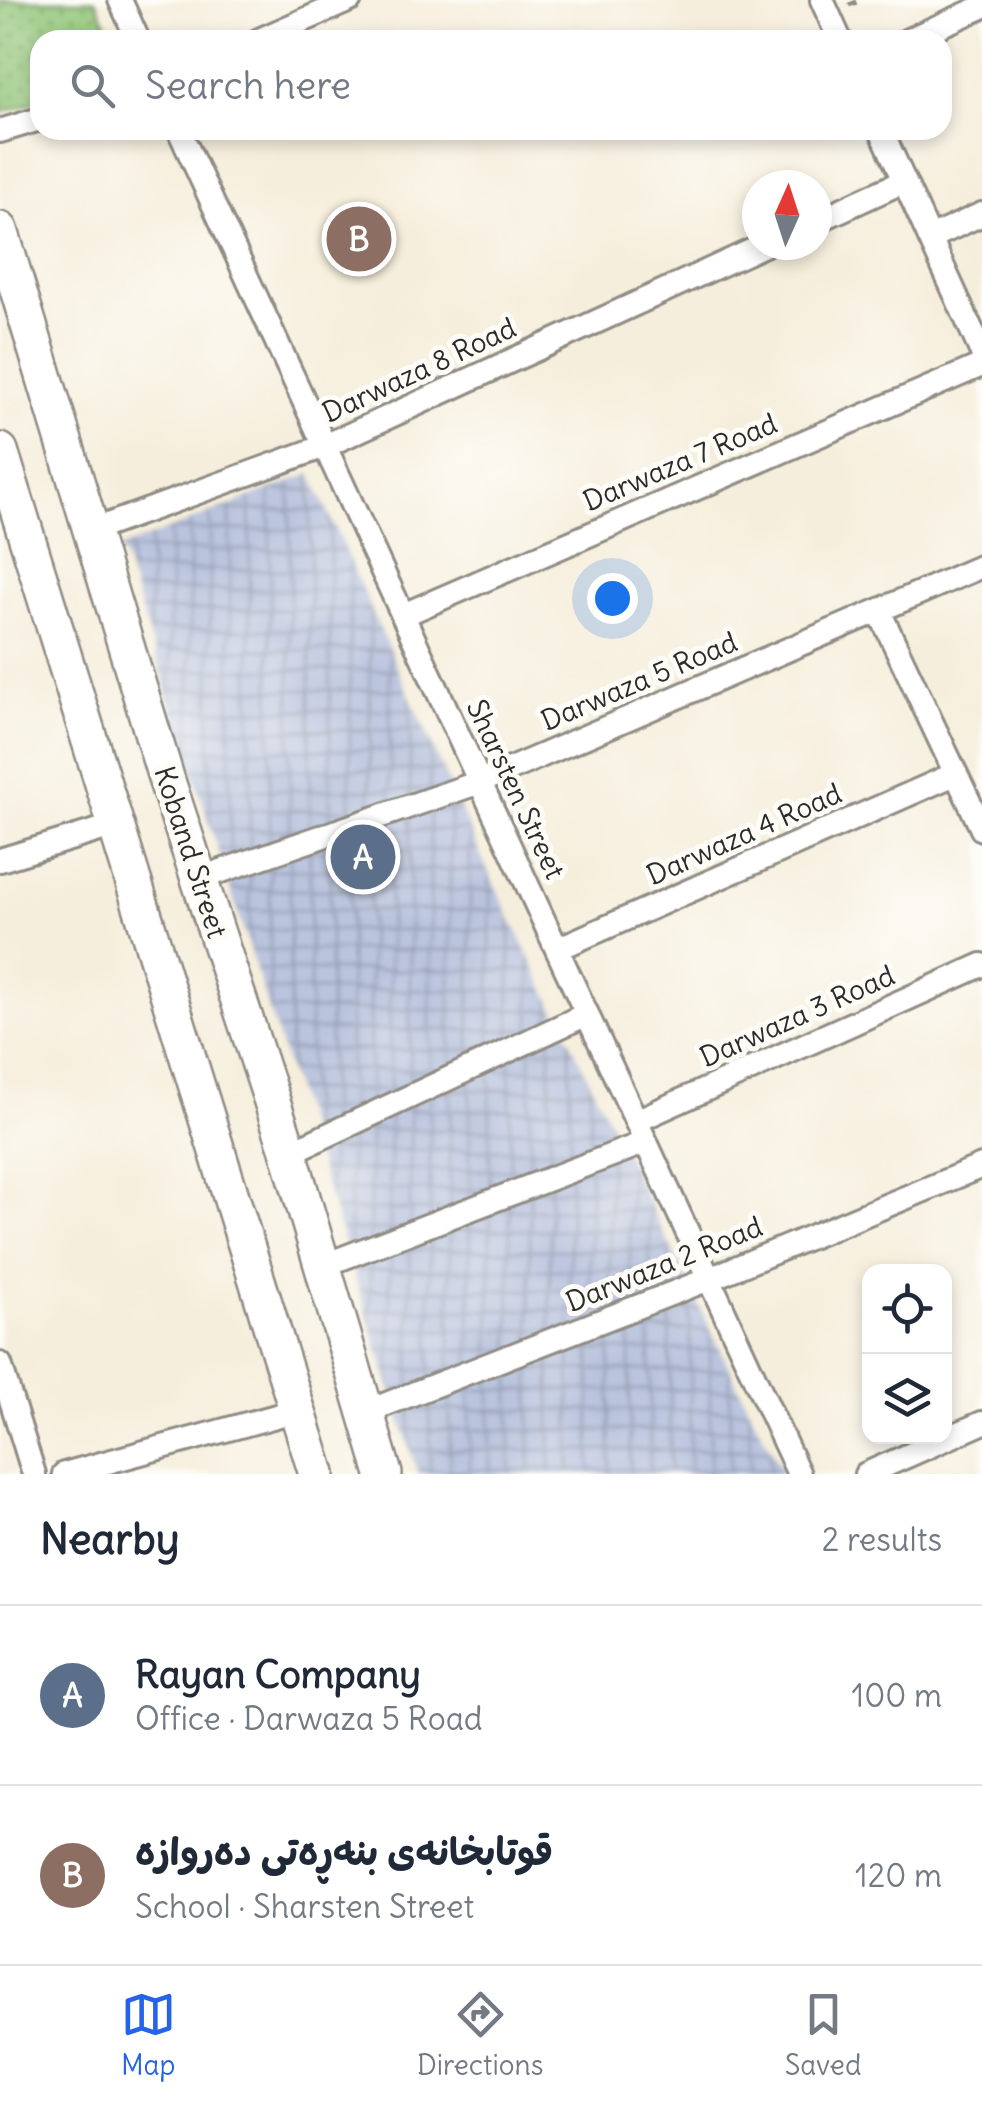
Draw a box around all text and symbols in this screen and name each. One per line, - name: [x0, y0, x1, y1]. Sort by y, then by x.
- search box: [30, 30, 952, 140]
- icon: search: [65, 58, 120, 113]
- text: Search here: [145, 62, 351, 109]
- north arrow: [742, 170, 832, 260]
- pin: B: [326, 202, 392, 276]
- street label: Darwaza 8 Road: [316, 309, 522, 431]
- street label: Darwaza 7 Road: [578, 405, 782, 519]
- your location: [587, 573, 638, 624]
- street label: Darwaza 5 Road: [536, 623, 742, 739]
- street label: Sharsten Street: [459, 694, 573, 884]
- street label: Koband Street: [146, 762, 236, 942]
- street label: Darwaza 4 Road: [641, 775, 847, 893]
- pin: A: [330, 820, 396, 894]
- street label: Darwaza 3 Road: [694, 957, 900, 1075]
- street label: Darwaza 2 Road: [560, 1208, 768, 1320]
- map controls: [862, 1264, 952, 1444]
- button: locate: [862, 1264, 952, 1354]
- button: layers: [862, 1354, 952, 1444]
- text: Nearby: [40, 1513, 179, 1565]
- text: 2 results: [822, 1519, 942, 1560]
- text: Rayan Company: [135, 1651, 421, 1698]
- text: A: [62, 1675, 83, 1716]
- text: 100 m: [852, 1675, 942, 1716]
- text: Office · Darwaza 5 Road: [135, 1698, 483, 1739]
- text: قوتابخانەی بنەڕەتی دەروازە: [135, 1828, 553, 1875]
- text: B: [62, 1855, 83, 1896]
- text: 120 m: [855, 1855, 942, 1896]
- text: School · Sharsten Street: [135, 1886, 474, 1927]
- tab: Map: [121, 1987, 176, 2083]
- tab: Directions: [417, 1987, 543, 2083]
- tab: Saved: [785, 1987, 861, 2083]

